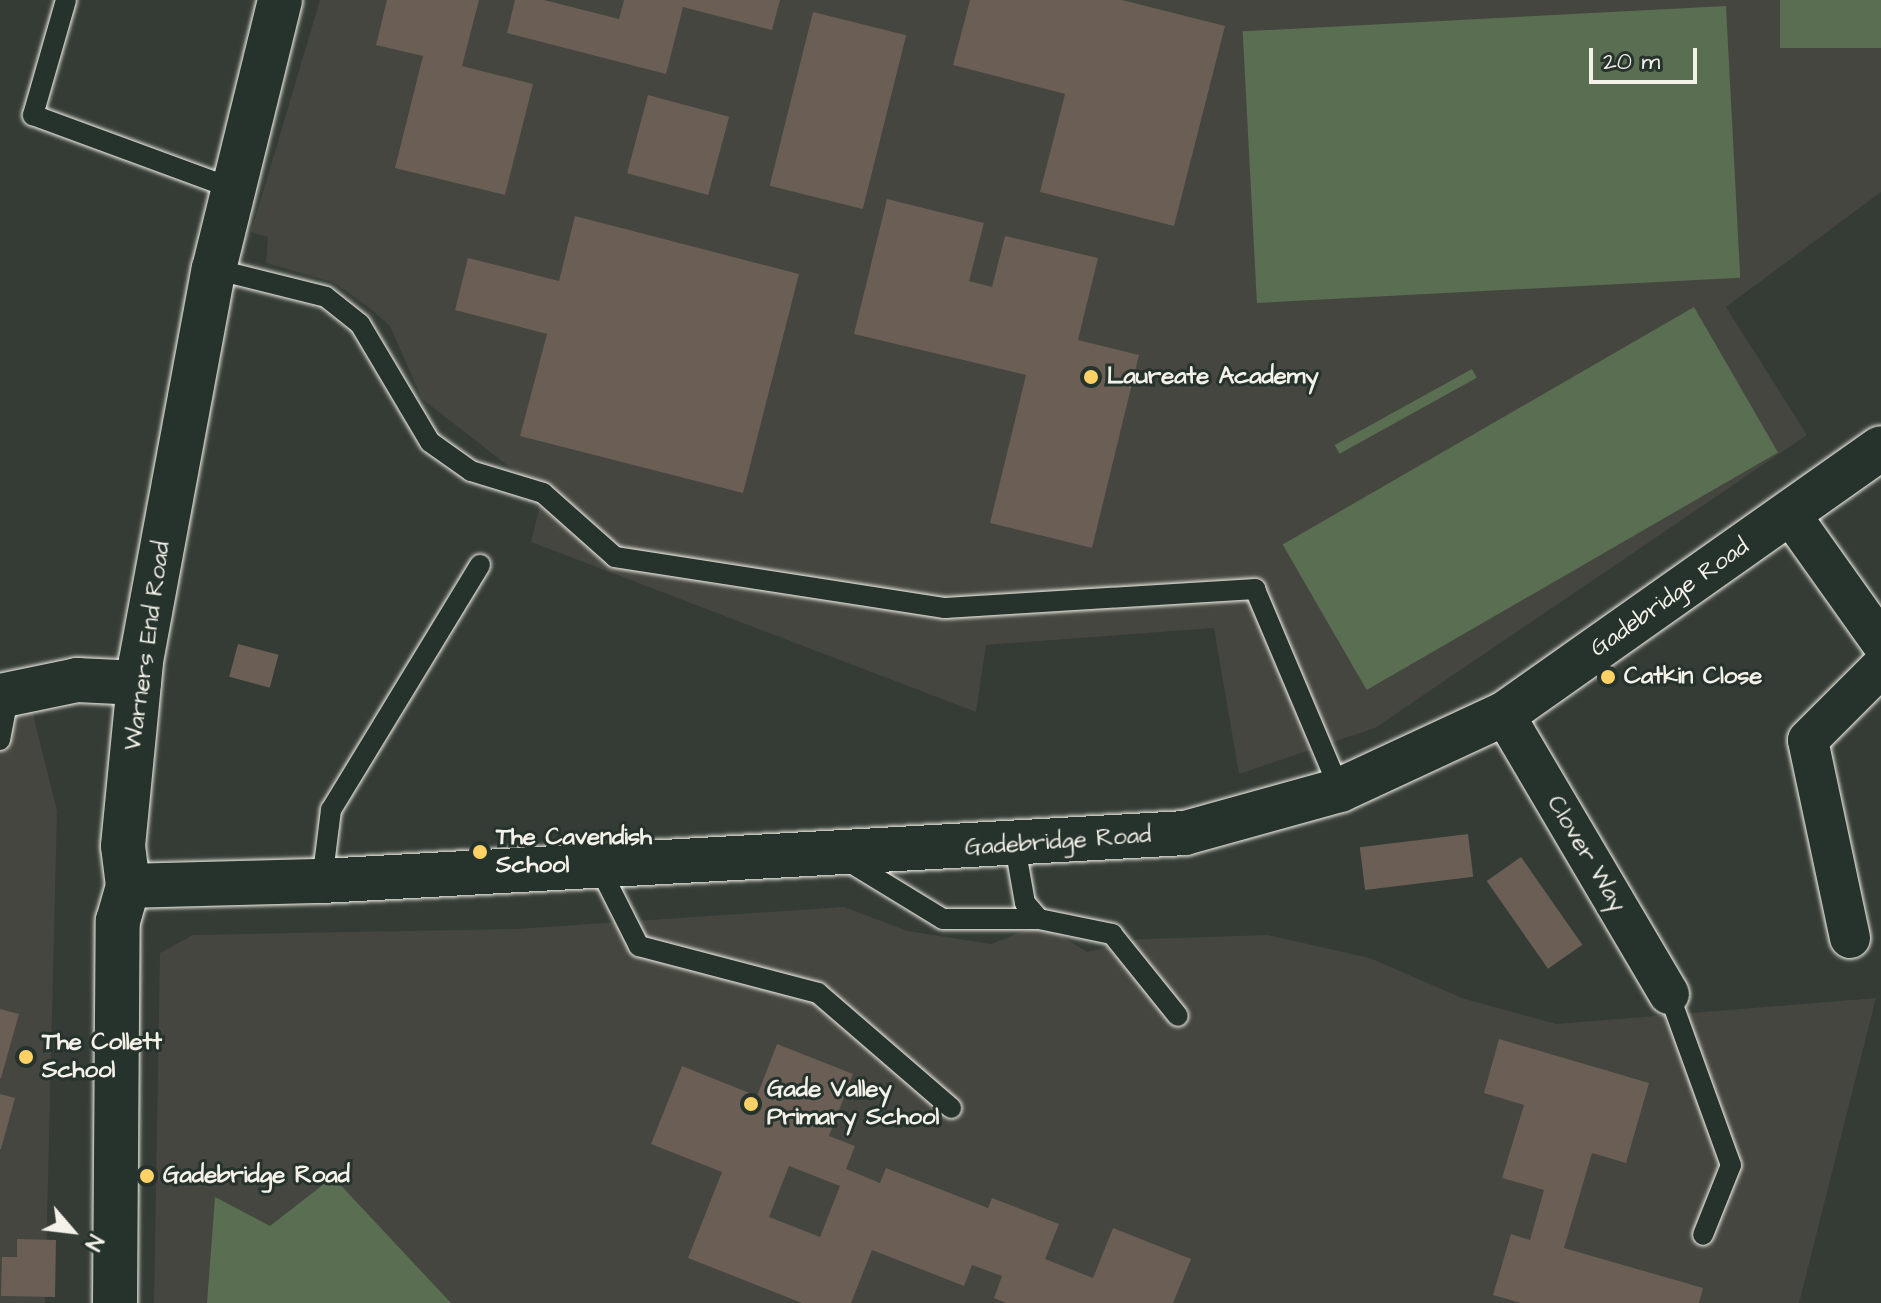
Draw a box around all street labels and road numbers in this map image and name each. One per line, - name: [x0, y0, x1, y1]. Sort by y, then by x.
- street label: Gadebridge Road: [1585, 533, 1755, 663]
- street label: Warners End Road: [119, 539, 177, 753]
- street label: Clover Way: [1540, 791, 1632, 917]
- street label: Gadebridge Road: [964, 821, 1152, 863]

